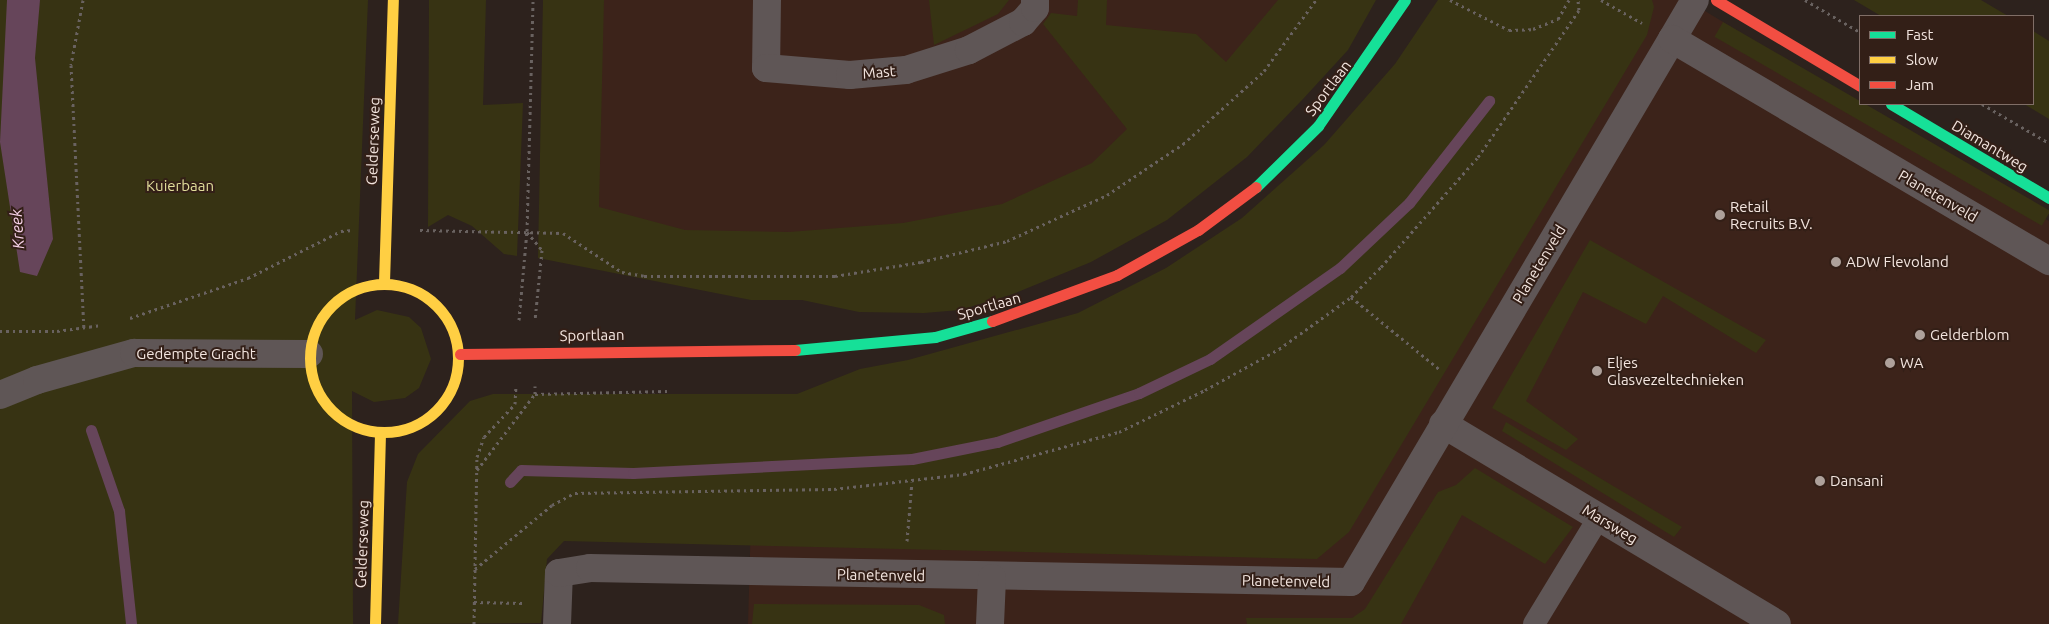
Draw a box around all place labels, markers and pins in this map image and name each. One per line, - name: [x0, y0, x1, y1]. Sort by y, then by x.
- place label: Retail Recruits B.V.: [1730, 197, 1813, 232]
- marker: Retail Recruits B.V.: [1714, 209, 1726, 221]
- place label: ADW Flevoland: [1846, 253, 1949, 271]
- marker: ADW Flevoland: [1830, 256, 1842, 268]
- place label: Gelderblom: [1930, 326, 2009, 344]
- marker: Gelderblom: [1914, 329, 1926, 341]
- place label: Eljes Glasvezeltechnieken: [1607, 353, 1744, 388]
- place label: WA: [1900, 354, 1923, 372]
- marker: WA: [1884, 357, 1896, 369]
- marker: Eljes Glasvezeltechnieken: [1591, 365, 1603, 377]
- place label: Dansani: [1830, 472, 1883, 490]
- marker: Dansani: [1814, 475, 1826, 487]

